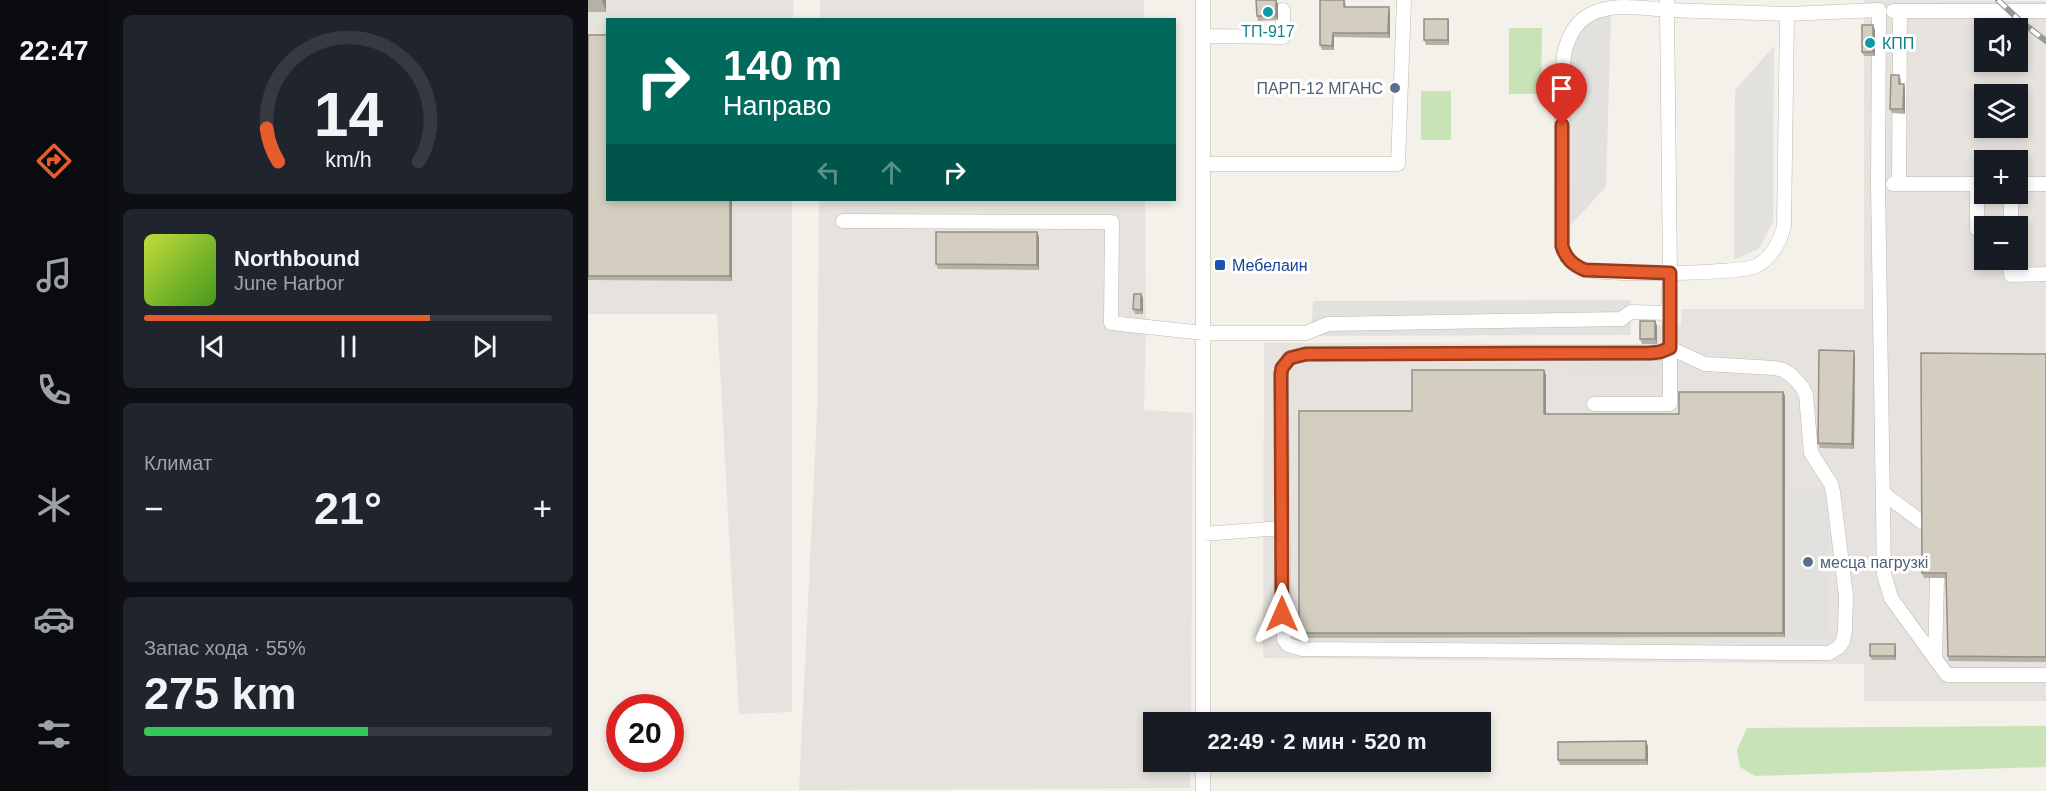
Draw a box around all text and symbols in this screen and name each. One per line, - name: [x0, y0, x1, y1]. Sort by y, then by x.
- marker: ТП-917: [1261, 5, 1275, 19]
- map controls: [1974, 18, 2028, 270]
- button: sound: [1974, 18, 2028, 72]
- place label: ТП-917: [1241, 23, 1295, 40]
- place label: КПП: [1882, 35, 1914, 52]
- text: 22:47: [19, 36, 89, 66]
- marker: КПП: [1863, 36, 1877, 50]
- icon: right: [624, 42, 702, 120]
- text: 140 m: [723, 42, 842, 89]
- pin: [1536, 63, 1587, 125]
- icon: arrive: [1545, 72, 1578, 105]
- text: 14: [313, 80, 383, 149]
- place label: ПАРП-12 МГАНС: [1256, 80, 1383, 97]
- marker: ПАРП-12 МГАНС: [1388, 81, 1402, 95]
- button: layers: [1974, 84, 2028, 138]
- text: Направо: [723, 91, 831, 121]
- icon: directions: [33, 140, 75, 182]
- text: km/h: [325, 148, 371, 172]
- button: +: [1974, 150, 2028, 204]
- icon: left: [812, 156, 845, 189]
- icon: ahead: [875, 156, 908, 189]
- icon: right: [938, 156, 971, 189]
- button: −: [1974, 216, 2028, 270]
- text: Northbound: [234, 246, 360, 271]
- icon: music: [33, 254, 75, 296]
- place label: Мебелаин: [1232, 257, 1308, 274]
- marker: Мебелаин: [1213, 258, 1227, 272]
- text: June Harbor: [234, 272, 344, 294]
- icon: previous: [196, 330, 229, 363]
- icon: pause: [332, 330, 365, 363]
- icon: next: [468, 330, 501, 363]
- icon: phone: [33, 369, 75, 411]
- text: Климат: [144, 452, 212, 474]
- text: 21°: [314, 483, 382, 534]
- icon: climate: [33, 484, 75, 526]
- text: −: [144, 490, 163, 527]
- text: +: [533, 490, 552, 527]
- place label: месца пагрузкі: [1820, 554, 1928, 571]
- marker: месца пагрузкі: [1801, 555, 1815, 569]
- position arrow: [1250, 582, 1314, 646]
- icon: car: [33, 598, 75, 640]
- text: Запас хода · 55%: [144, 637, 306, 659]
- text: 275 km: [144, 668, 297, 719]
- speed limit sign: 20: [606, 694, 684, 772]
- icon: filters: [33, 713, 75, 755]
- text: 22:49 · 2 мин · 520 m: [1207, 729, 1427, 754]

